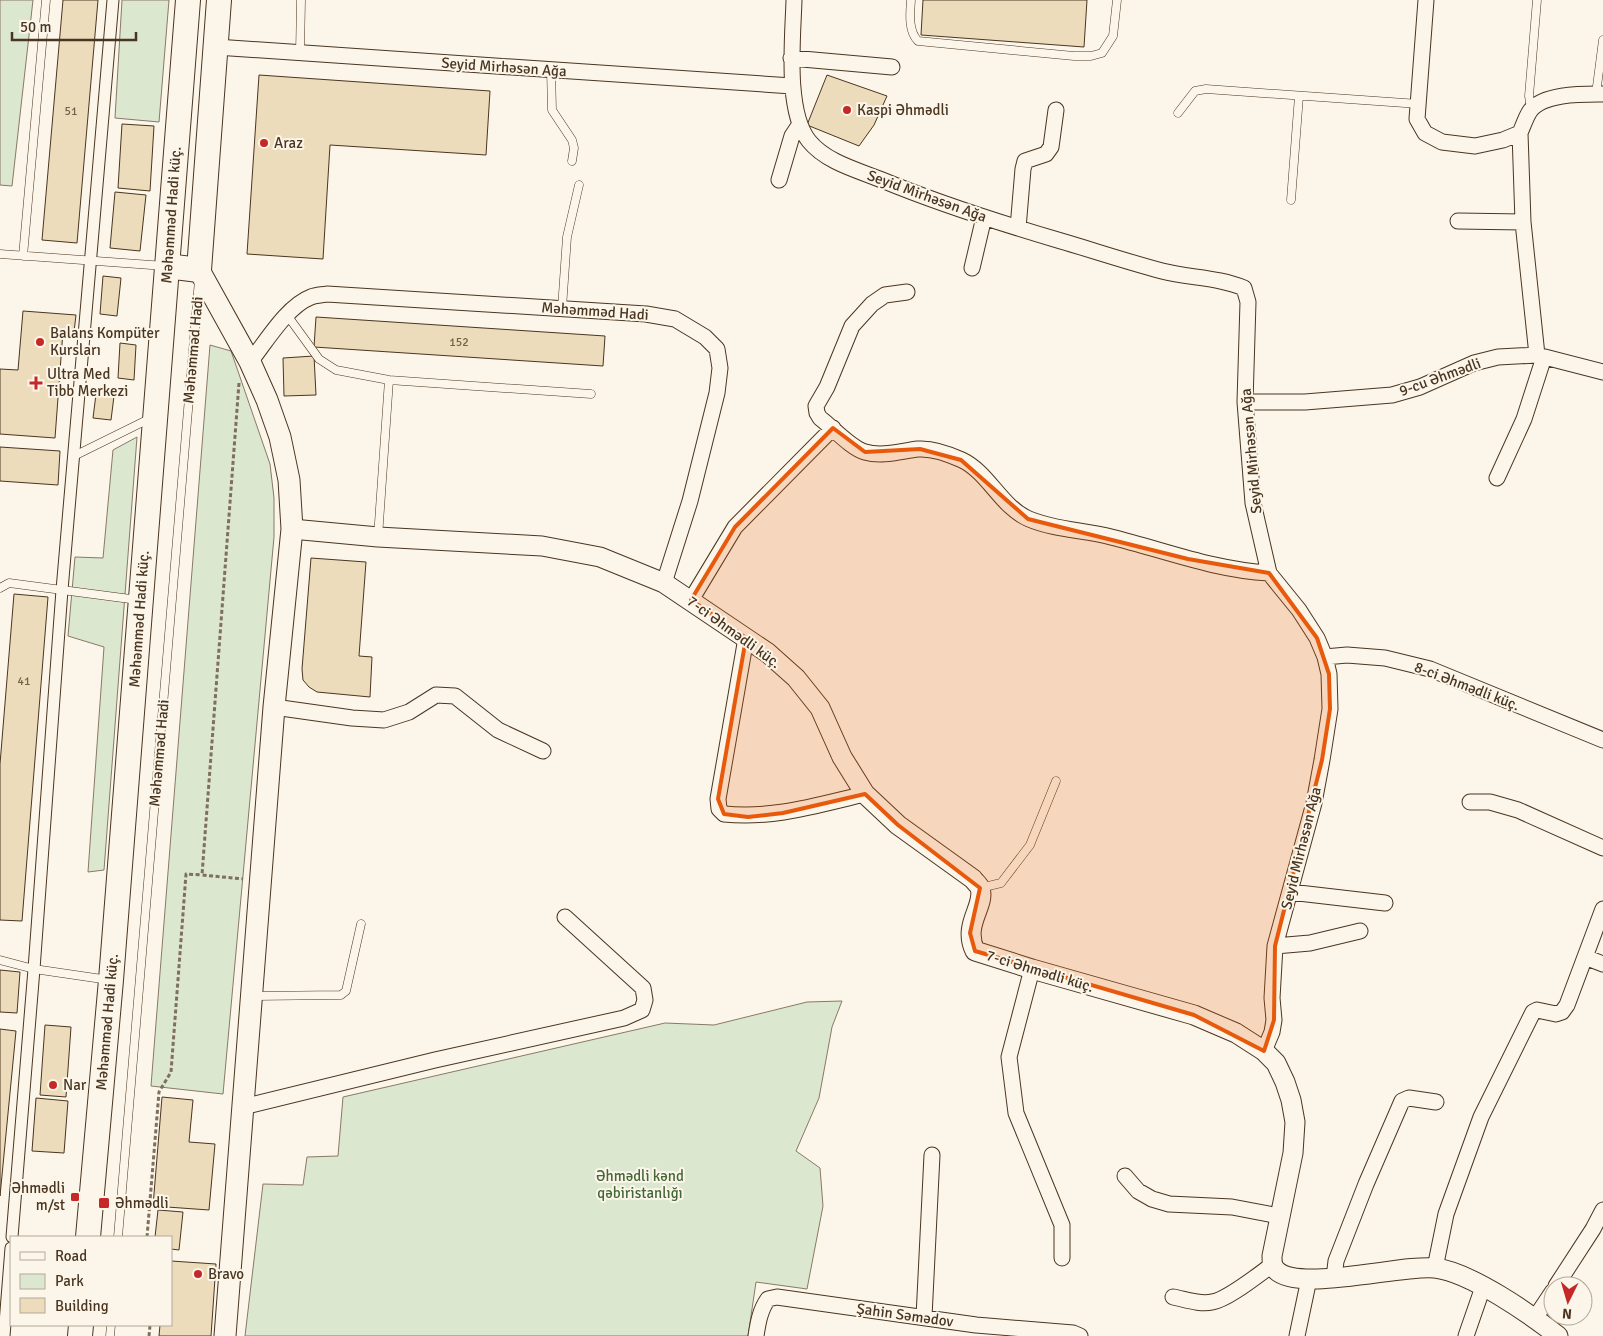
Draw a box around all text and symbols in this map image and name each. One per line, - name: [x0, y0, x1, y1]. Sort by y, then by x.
- scale bar: [12, 10, 136, 42]
- text: 50 m: [20, 18, 51, 36]
- street label: Seyid Mirhəsən Ağa: [441, 54, 567, 80]
- place label: Kaspi Əhmədli: [857, 101, 949, 119]
- house number: 51: [65, 104, 77, 119]
- marker: Kaspi Əhmədli: [841, 104, 853, 116]
- place label: Araz: [274, 134, 303, 152]
- marker: Araz: [258, 137, 270, 149]
- street label: Məhəmməd Hadi küç.: [157, 146, 185, 284]
- street label: Seyid Mirhəsən Ağa: [865, 166, 989, 226]
- street label: Məhəmməd Hadi: [179, 296, 207, 404]
- street label: Məhəmməd Hadi: [541, 298, 649, 324]
- place label: Balans Kompüter Kursları: [50, 324, 160, 359]
- house number: 152: [449, 335, 469, 350]
- marker: Balans Kompüter Kursları: [34, 336, 46, 348]
- street label: 9-cu Əhmədli: [1397, 354, 1483, 400]
- place label: Ultra Med Tibb Merkezi: [47, 365, 128, 400]
- marker: Ultra Med Tibb Merkezi: [29, 376, 43, 390]
- street label: Seyid Mirhəsən Ağa: [1237, 388, 1265, 514]
- street label: Məhəmməd Hadi küç.: [125, 550, 153, 688]
- street label: 7-ci Əhmədli küç.: [684, 592, 784, 672]
- street label: 8-ci Əhmədli küç.: [1412, 658, 1522, 714]
- house number: 41: [18, 674, 30, 689]
- street label: Məhəmməd Hadi: [145, 699, 173, 807]
- street label: Seyid Mirhəsən Ağa: [1277, 785, 1325, 911]
- street label: 7-ci Əhmədli küç.: [984, 946, 1096, 996]
- street label: Məhəmməd Hadi küç.: [92, 953, 122, 1091]
- place label: Nar: [63, 1076, 87, 1094]
- marker: Nar: [47, 1079, 59, 1091]
- park label: Əhmədli kənd qəbiristanlığı: [596, 1167, 684, 1202]
- place label: Əhmədli m/st: [11, 1179, 65, 1214]
- marker: Əhmədli m/st: [69, 1191, 81, 1203]
- place label: Əhmədli: [115, 1194, 169, 1212]
- marker: Əhmədli: [97, 1196, 111, 1210]
- legend: [10, 1236, 172, 1326]
- text: Road: [55, 1247, 87, 1265]
- place label: Bravo: [208, 1265, 244, 1283]
- marker: Bravo: [192, 1268, 204, 1280]
- text: Park: [55, 1272, 84, 1290]
- north arrow: [1543, 1276, 1593, 1326]
- text: Building: [55, 1297, 109, 1315]
- street label: Şahin Səmədov: [856, 1299, 955, 1331]
- text: N: [1561, 1305, 1573, 1322]

